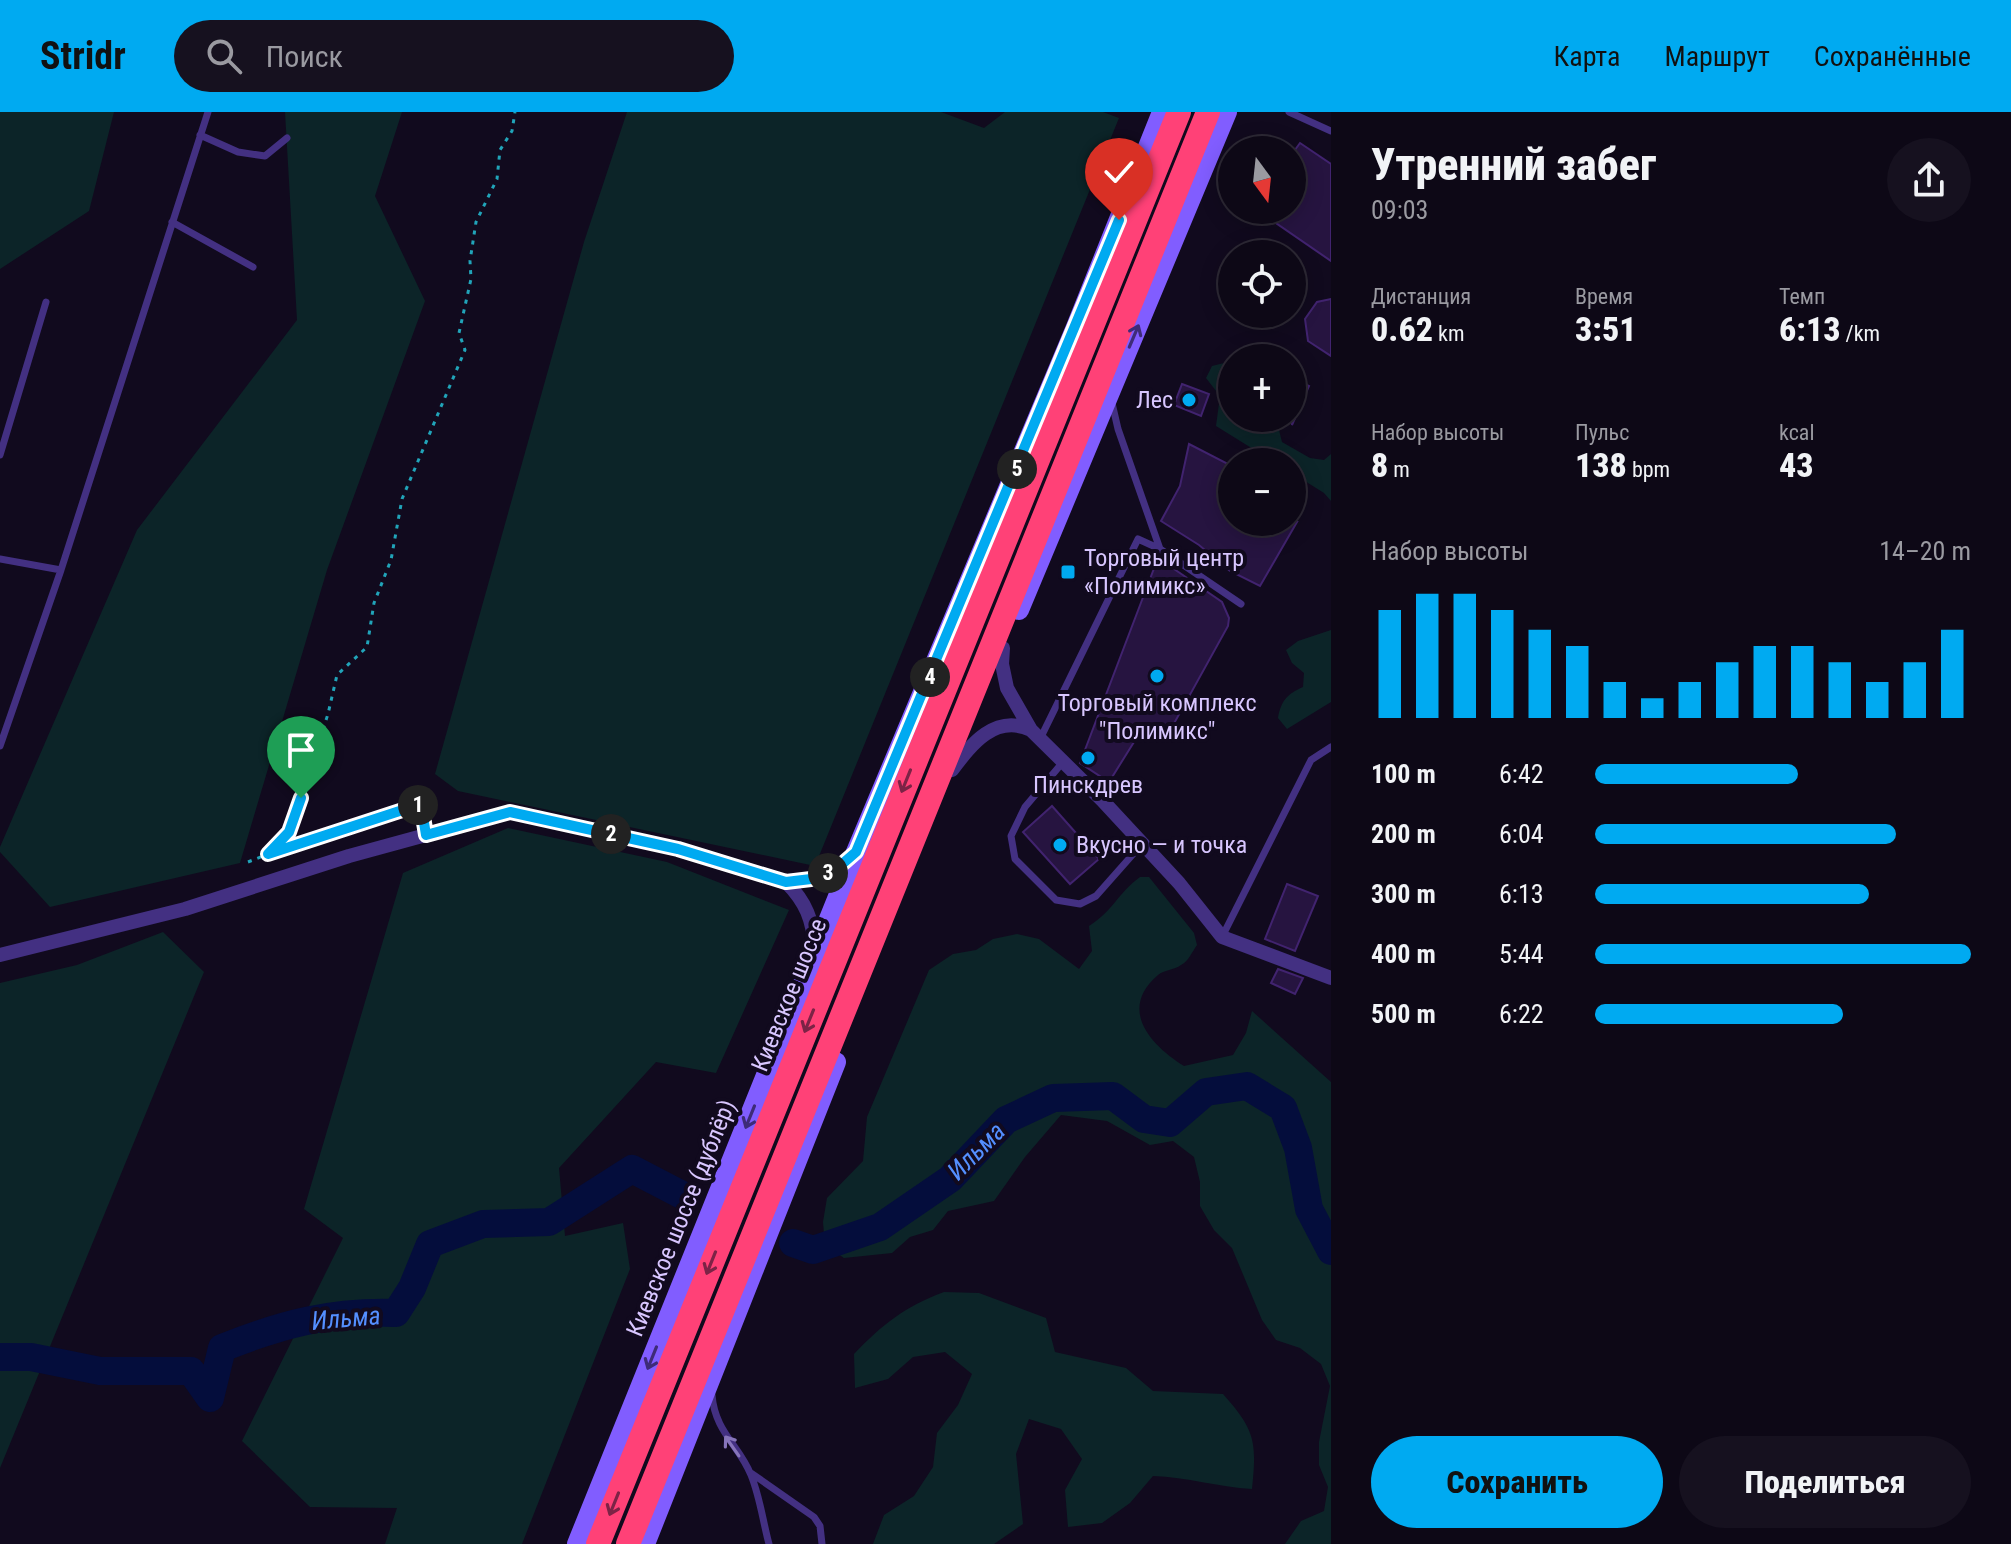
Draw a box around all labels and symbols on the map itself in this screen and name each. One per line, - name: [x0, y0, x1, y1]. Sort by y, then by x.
- north arrow: [1218, 136, 1306, 224]
- pin: [1085, 138, 1153, 220]
- one-way arrow: [1127, 324, 1142, 349]
- place label: Лес: [1136, 386, 1173, 414]
- marker: Лес: [1180, 391, 1198, 409]
- pin: 5: [997, 449, 1037, 489]
- place label: Торговый центр «Полимикс»: [1084, 544, 1244, 600]
- marker: Торговый центр «Полимикс»: [1059, 563, 1077, 581]
- pin: 4: [910, 657, 950, 697]
- marker: Торговый комплекс "Полимикс": [1148, 667, 1166, 685]
- place label: Торговый комплекс "Полимикс": [1057, 689, 1257, 745]
- pin: [267, 716, 335, 798]
- marker: Пинскдрев: [1079, 749, 1097, 767]
- one-way arrow: [898, 768, 913, 792]
- place label: Пинскдрев: [1033, 771, 1143, 799]
- pin: 1: [398, 785, 438, 825]
- pin: 2: [591, 814, 631, 854]
- place label: Вкусно — и точка: [1076, 831, 1247, 859]
- marker: Вкусно — и точка: [1051, 836, 1069, 854]
- pin: 3: [808, 853, 848, 893]
- street label: Киевское шоссе: [746, 915, 832, 1075]
- one-way arrow: [800, 1008, 815, 1033]
- street label: Киевское шоссе (дублёр): [621, 1096, 741, 1340]
- one-way arrow: [741, 1104, 756, 1129]
- water label: Ильма: [941, 1116, 1011, 1186]
- one-way arrow: [703, 1250, 718, 1275]
- water label: Ильма: [310, 1300, 382, 1336]
- one-way arrow: [644, 1345, 659, 1370]
- one-way arrow: [724, 1436, 740, 1458]
- one-way arrow: [606, 1491, 620, 1516]

